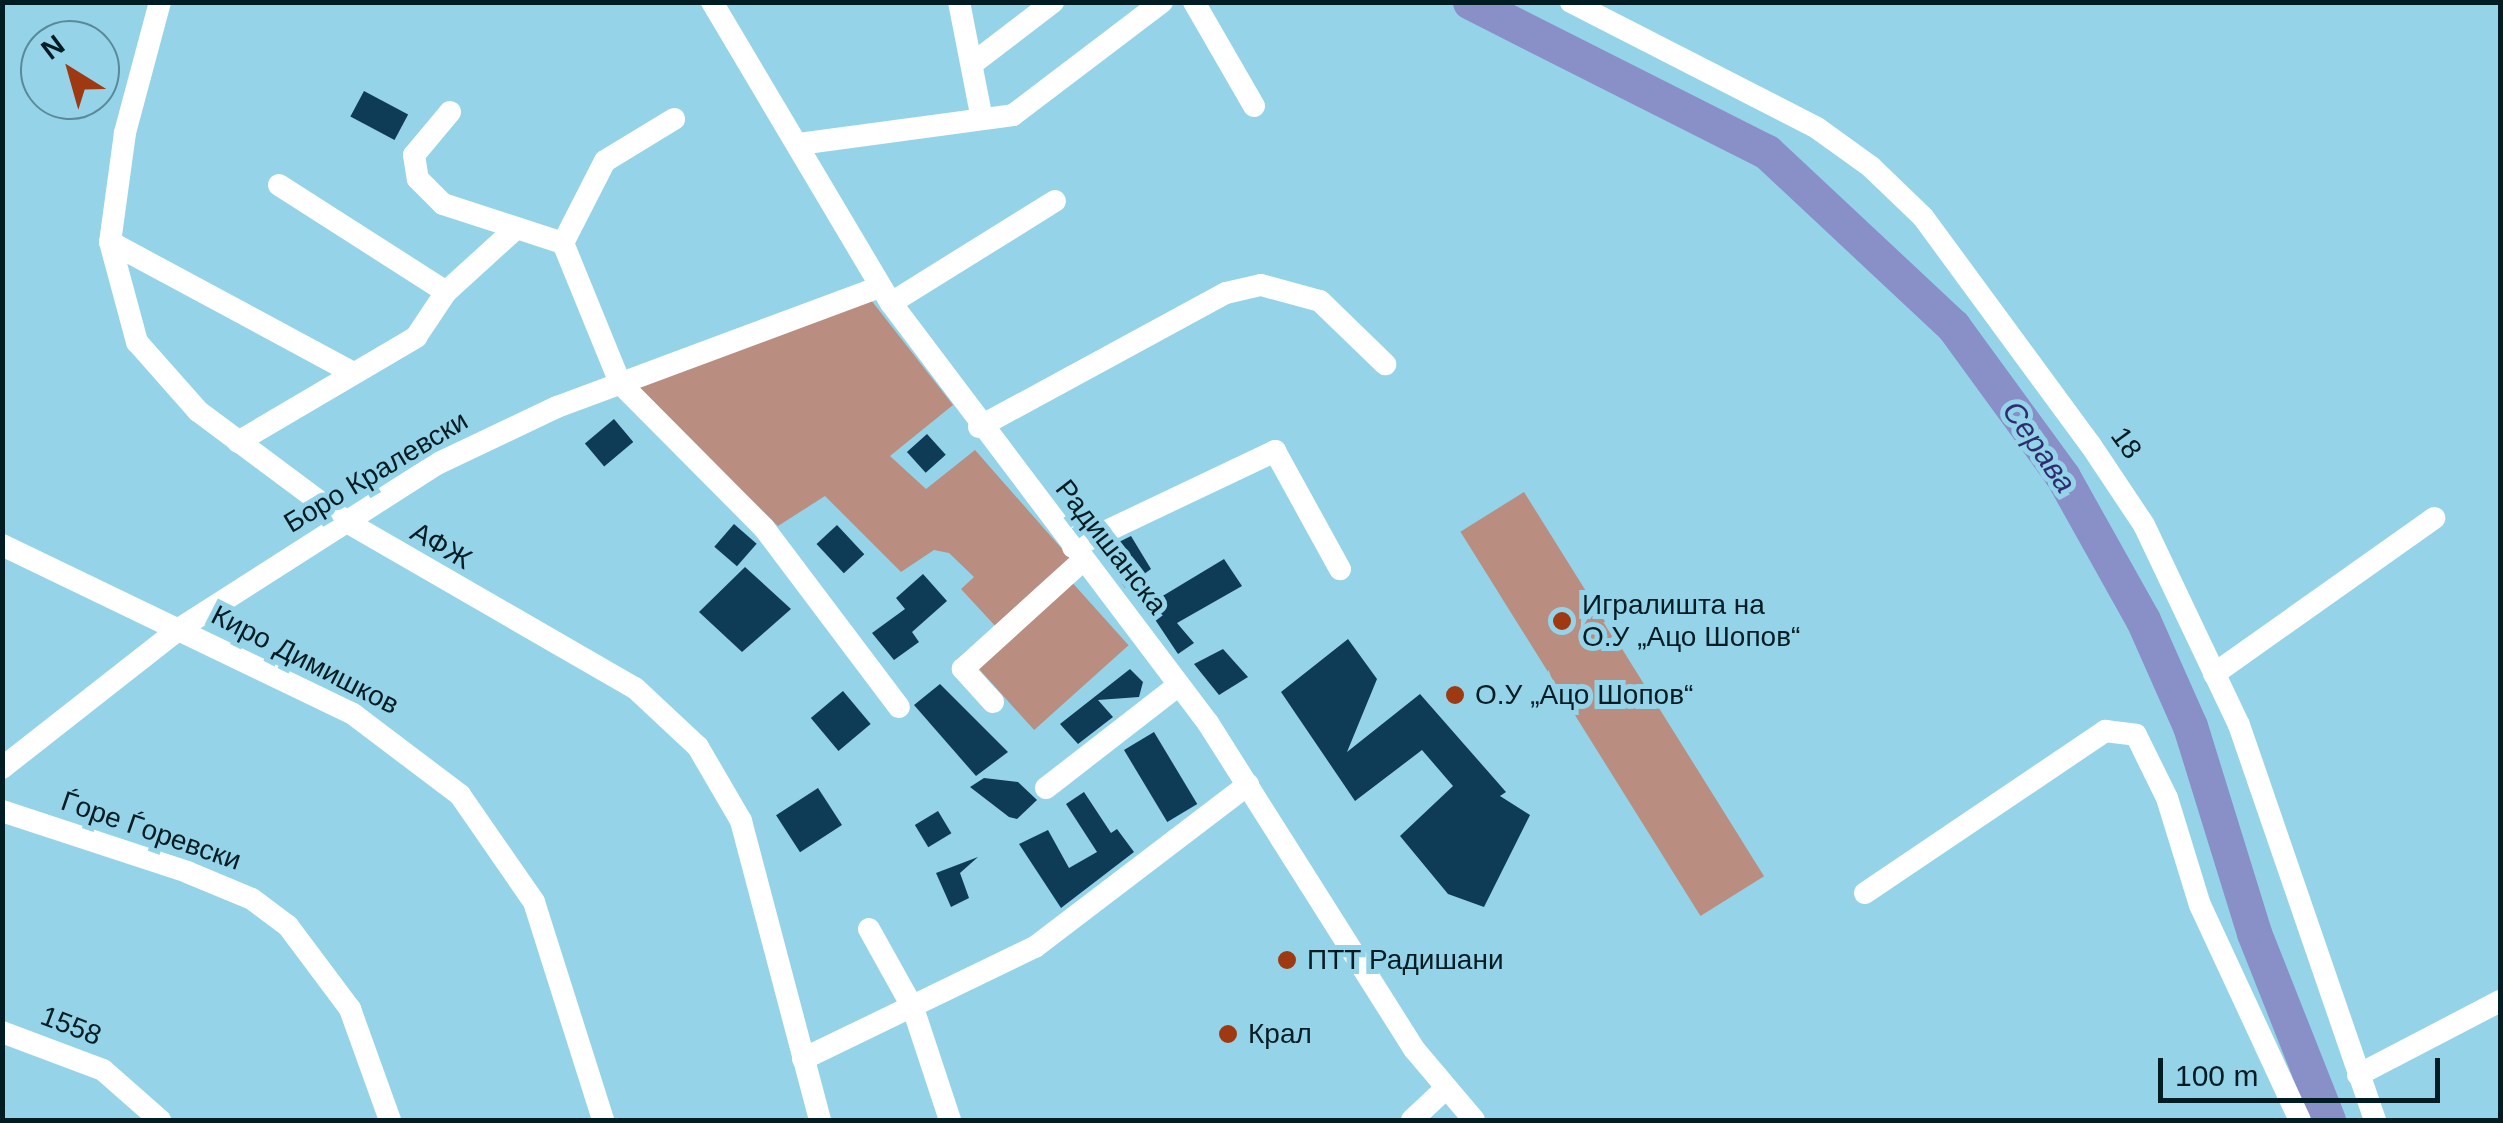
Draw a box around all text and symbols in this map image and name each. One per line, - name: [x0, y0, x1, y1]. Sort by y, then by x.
- north arrow: [20, 20, 120, 120]
- text: N: [35, 29, 70, 66]
- water label: Серава: [1995, 394, 2083, 500]
- street label: Боро Кралевски: [278, 404, 474, 540]
- street label: 18: [2103, 421, 2149, 465]
- street label: Радишанска: [1048, 473, 1174, 621]
- street label: АФЖ: [405, 515, 477, 577]
- place label: Игралишта на О.У „Ацо Шопов“: [1582, 588, 1800, 654]
- street label: Киро Димишков: [206, 598, 404, 722]
- marker: Игралишта на О.У „Ацо Шопов“: [1551, 610, 1573, 632]
- place label: О.У „Ацо Шопов“: [1475, 678, 1693, 712]
- marker: О.У „Ацо Шопов“: [1444, 684, 1466, 706]
- street label: Ѓоре Ѓоревски: [57, 785, 245, 877]
- place label: ПТТ Радишани: [1307, 943, 1504, 977]
- marker: ПТТ Радишани: [1276, 949, 1298, 971]
- street label: 1558: [36, 999, 106, 1053]
- place label: Крал: [1248, 1017, 1312, 1051]
- marker: Крал: [1217, 1023, 1239, 1045]
- scale bar: [2163, 1038, 2446, 1100]
- text: 100 m: [2175, 1059, 2258, 1092]

